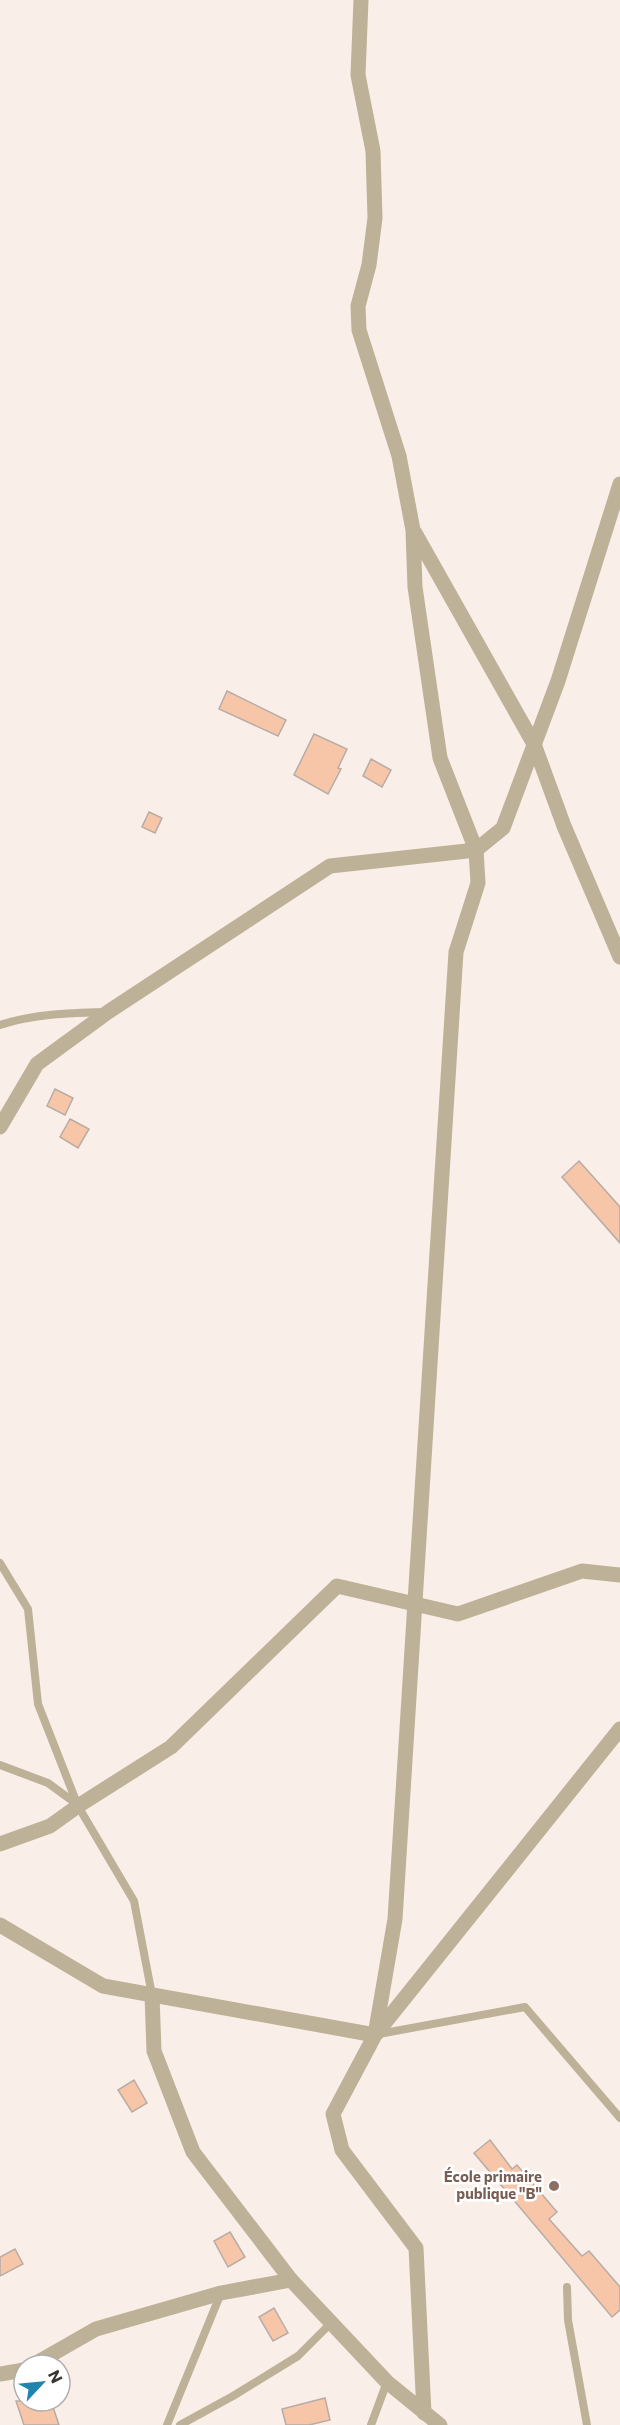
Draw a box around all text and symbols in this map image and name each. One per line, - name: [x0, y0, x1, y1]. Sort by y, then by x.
- place label: École primaire publique "B": [444, 2167, 542, 2202]
- marker: École primaire publique "B": [547, 2179, 561, 2193]
- north arrow: [12, 2353, 72, 2413]
- text: N: [45, 2367, 67, 2386]

